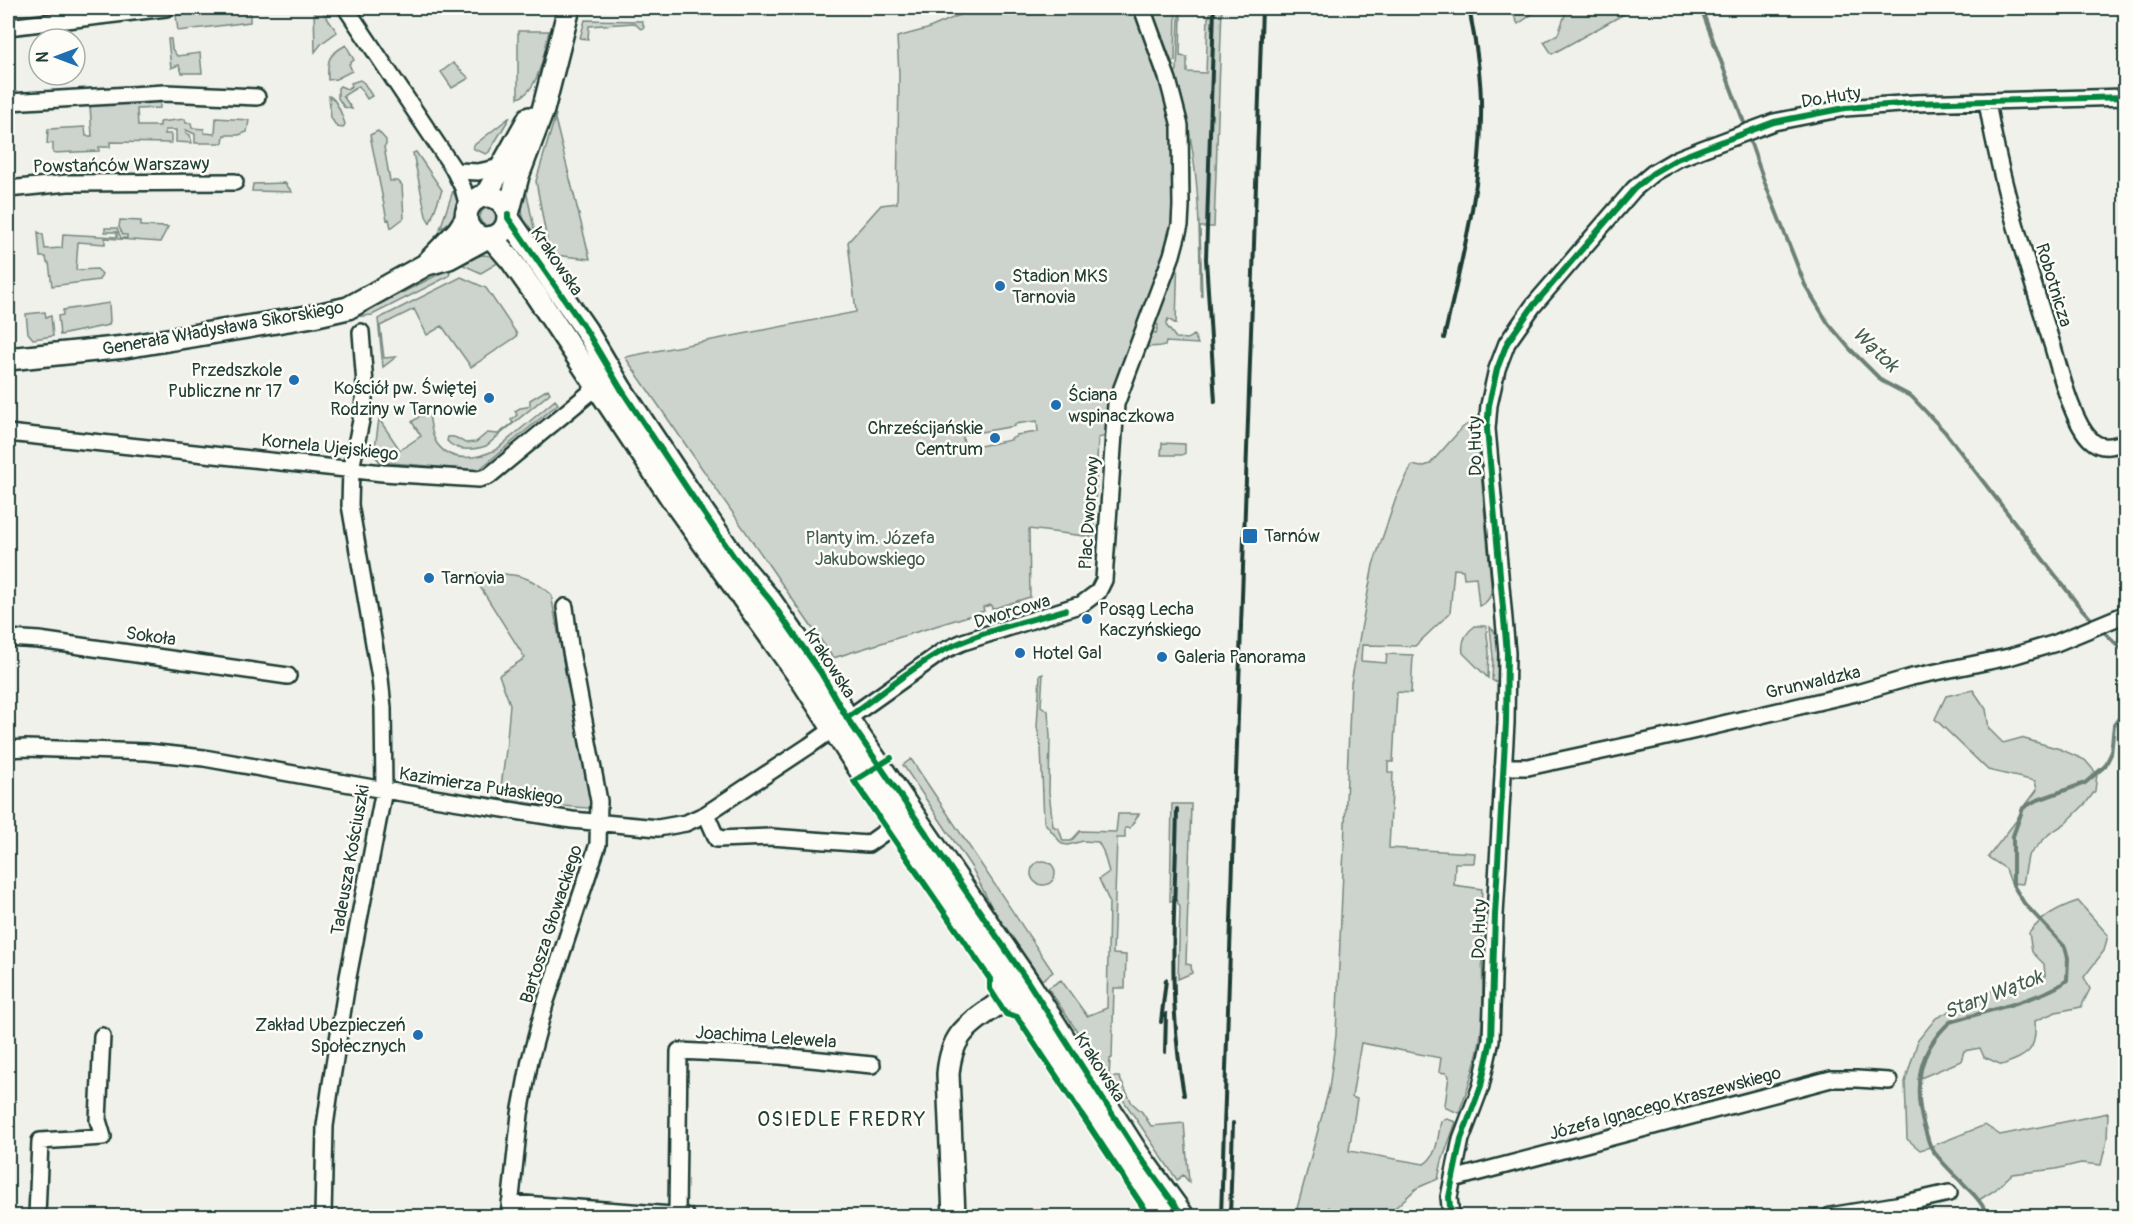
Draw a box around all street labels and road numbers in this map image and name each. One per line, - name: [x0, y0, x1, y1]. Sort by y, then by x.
- street label: Do Huty: [1800, 81, 1863, 114]
- street label: Powstańców Warszawy: [33, 152, 210, 179]
- street label: Krakowska: [525, 222, 588, 300]
- street label: Robotnicza: [2030, 241, 2077, 330]
- street label: Generała Władysława Sikorskiego: [101, 296, 346, 361]
- street label: Do Huty: [1463, 415, 1488, 476]
- street label: Kornela Ujejskiego: [260, 429, 400, 466]
- street label: Plac Dworcowy: [1074, 455, 1105, 571]
- street label: Dworcowa: [971, 589, 1053, 634]
- street label: Sokoła: [124, 622, 177, 651]
- street label: Krakowska: [798, 624, 861, 703]
- street label: Grunwaldzka: [1764, 660, 1863, 705]
- street label: Kazimierza Pułaskiego: [397, 762, 565, 811]
- street label: Tadeusza Kościuszki: [326, 783, 375, 937]
- street label: Bartosza Głowackiego: [515, 842, 588, 1006]
- street label: Do Huty: [1467, 898, 1492, 960]
- street label: Joachima Lelewela: [695, 1021, 837, 1054]
- street label: Krakowska: [1068, 1028, 1131, 1107]
- street label: Józefa Ignacego Kraszewskiego: [1547, 1061, 1784, 1146]

